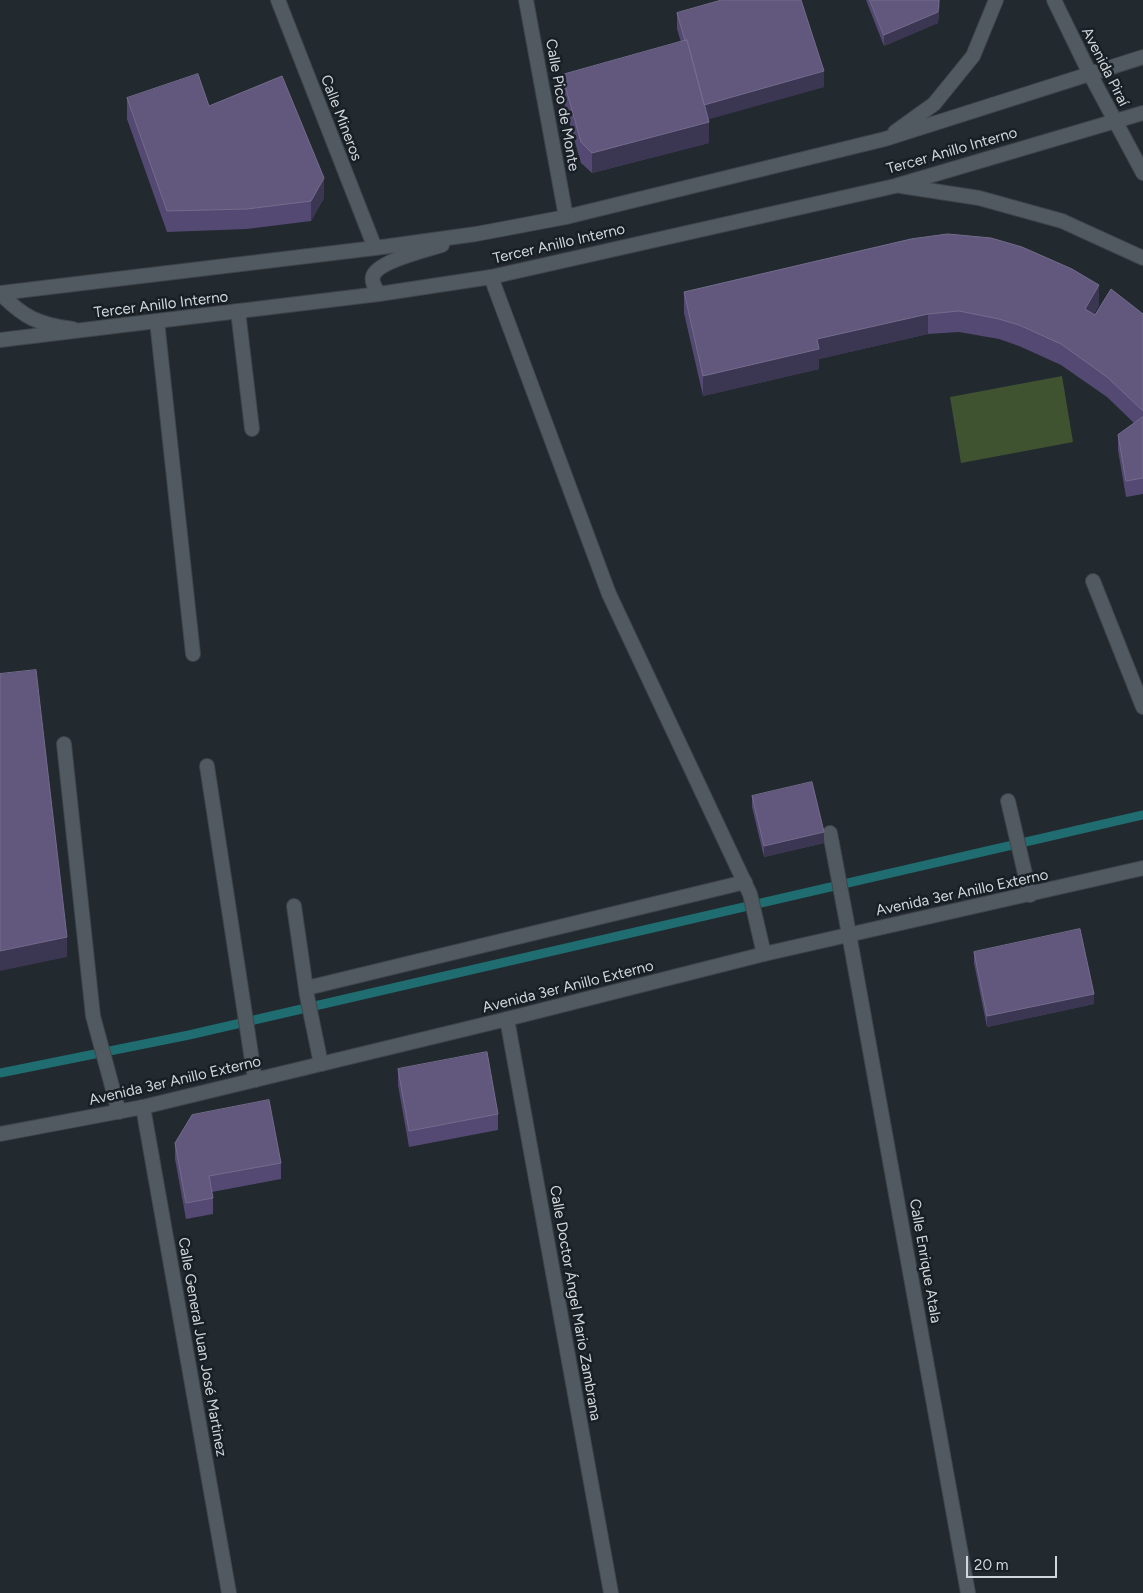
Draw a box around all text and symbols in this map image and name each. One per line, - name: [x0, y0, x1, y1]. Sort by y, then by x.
- street label: Avenida Piraí: [1077, 25, 1133, 109]
- street label: Calle Pico de Monte: [542, 37, 582, 173]
- street label: Calle Mineros: [316, 73, 366, 163]
- street label: Tercer Anillo Interno: [885, 124, 1019, 178]
- street label: Tercer Anillo Interno: [491, 220, 627, 268]
- street label: Tercer Anillo Interno: [93, 288, 229, 322]
- street label: Avenida 3er Anillo Externo: [874, 866, 1050, 920]
- street label: Avenida 3er Anillo Externo: [480, 957, 656, 1017]
- street label: Avenida 3er Anillo Externo: [87, 1052, 263, 1110]
- street label: Calle Doctor Ángel Mario Zambrana: [545, 1184, 605, 1422]
- street label: Calle Enrique Atala: [905, 1197, 945, 1325]
- street label: Calle General Juan José Martinez: [174, 1236, 230, 1458]
- scale bar: [968, 1546, 1059, 1578]
- text: 20 m: [974, 1556, 1008, 1574]

